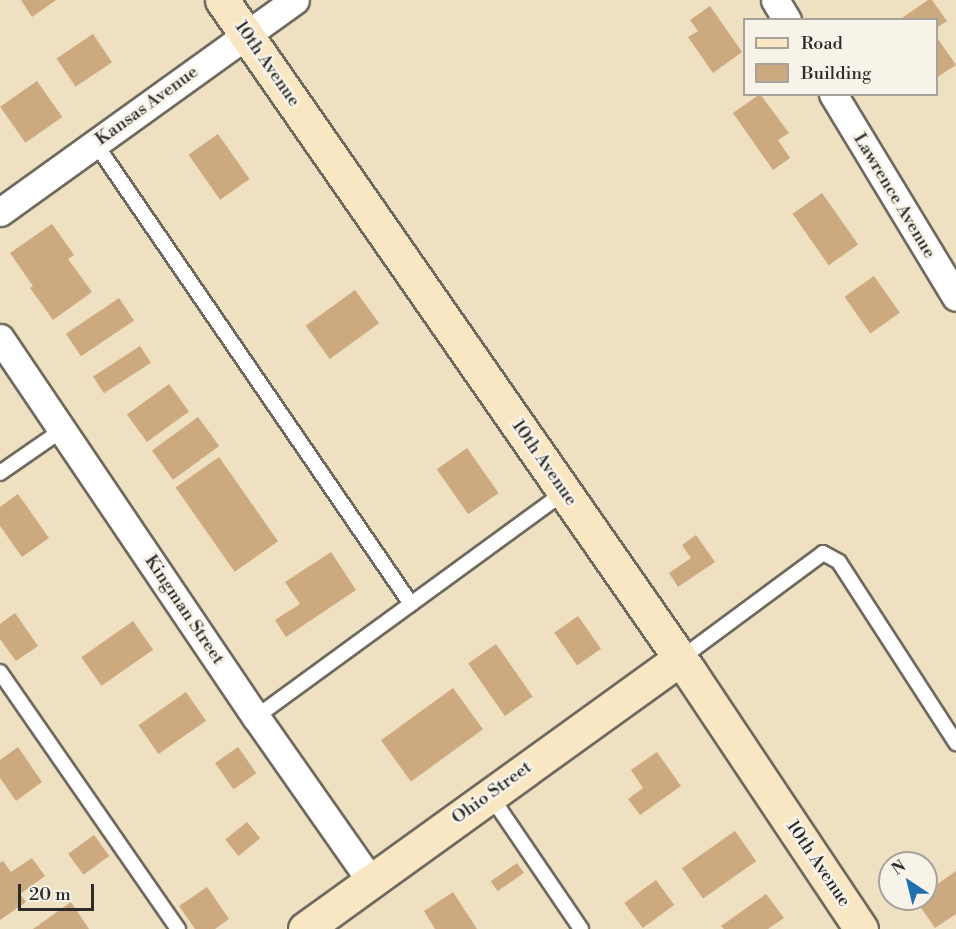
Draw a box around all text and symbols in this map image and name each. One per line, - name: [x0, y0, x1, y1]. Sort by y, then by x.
- street label: 10th Avenue: [230, 17, 304, 111]
- legend: [743, 18, 938, 96]
- text: Road: [801, 32, 843, 55]
- street label: Kansas Avenue: [91, 62, 203, 150]
- text: Building: [801, 62, 871, 85]
- street label: Lawrence Avenue: [848, 130, 940, 262]
- street label: 10th Avenue: [507, 416, 581, 510]
- street label: Kingman Street: [139, 551, 229, 669]
- street label: Ohio Street: [448, 757, 536, 829]
- street label: 10th Avenue: [781, 817, 855, 911]
- north arrow: [878, 851, 938, 911]
- text: N: [888, 856, 910, 880]
- scale bar: [21, 872, 98, 910]
- text: 20 m: [29, 883, 71, 906]

